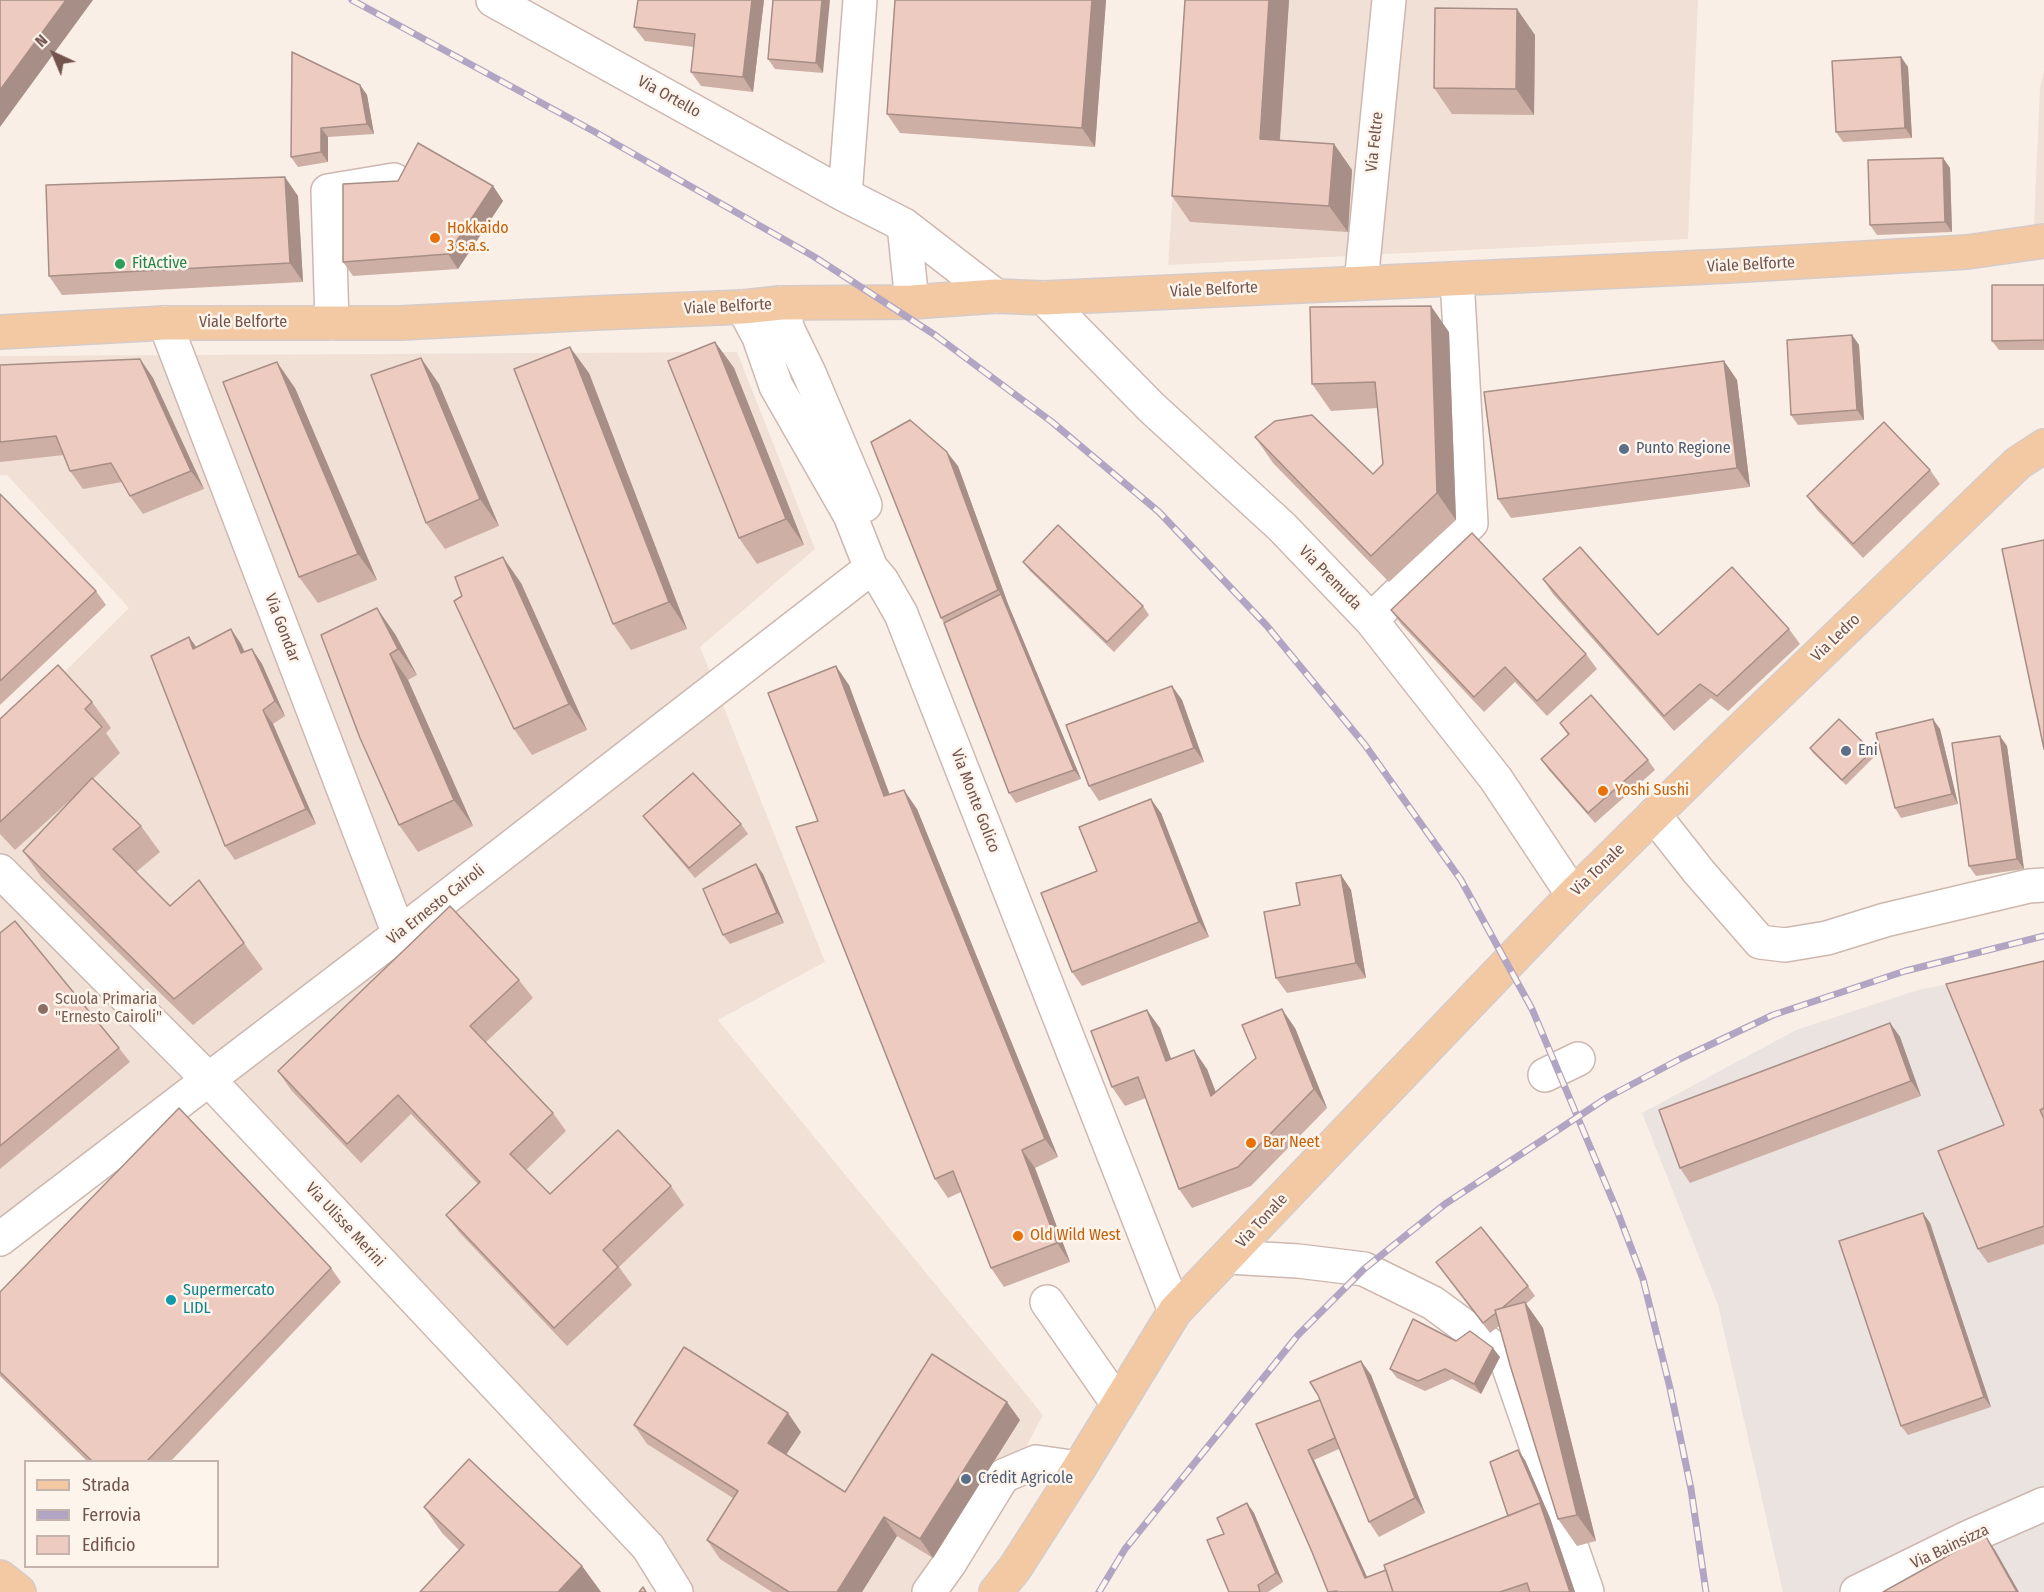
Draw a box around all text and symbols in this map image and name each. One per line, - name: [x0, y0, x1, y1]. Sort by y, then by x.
- north arrow: [24, 24, 84, 84]
- text: N: [31, 31, 51, 51]
- street label: Via Ortello: [634, 72, 704, 122]
- street label: Via Feltre: [1362, 111, 1388, 173]
- place label: Hokkaido 3 s.a.s.: [447, 219, 509, 257]
- marker: Hokkaido 3 s.a.s.: [428, 231, 442, 245]
- street label: Viale Belforte: [1706, 253, 1796, 277]
- place label: FitActive: [132, 254, 187, 274]
- marker: FitActive: [113, 257, 127, 271]
- street label: Viale Belforte: [1169, 278, 1259, 302]
- street label: Viale Belforte: [683, 295, 773, 319]
- street label: Viale Belforte: [199, 313, 287, 333]
- place label: Punto Regione: [1636, 439, 1731, 459]
- marker: Punto Regione: [1617, 442, 1631, 456]
- street label: Via Premuda: [1295, 542, 1365, 614]
- street label: Via Gondar: [260, 591, 304, 665]
- street label: Via Ledro: [1808, 610, 1864, 666]
- place label: Eni: [1858, 741, 1878, 761]
- marker: Eni: [1839, 744, 1853, 758]
- street label: Via Monte Golico: [946, 746, 1004, 856]
- place label: Yoshi Sushi: [1615, 781, 1689, 801]
- marker: Yoshi Sushi: [1596, 784, 1610, 798]
- street label: Via Tonale: [1567, 840, 1629, 900]
- street label: Via Ernesto Cairoli: [383, 861, 489, 949]
- place label: Scuola Primaria "Ernesto Cairoli": [55, 990, 162, 1028]
- marker: Scuola Primaria "Ernesto Cairoli": [36, 1002, 50, 1016]
- place label: Bar Neet: [1263, 1133, 1320, 1153]
- marker: Bar Neet: [1244, 1136, 1258, 1150]
- street label: Via Ulisse Merini: [301, 1179, 389, 1271]
- street label: Via Tonale: [1232, 1190, 1292, 1252]
- place label: Old Wild West: [1030, 1226, 1121, 1246]
- marker: Old Wild West: [1011, 1229, 1025, 1243]
- place label: Supermercato LIDL: [183, 1281, 275, 1319]
- marker: Supermercato LIDL: [164, 1293, 178, 1307]
- legend: [24, 1460, 219, 1568]
- place label: Crédit Agricole: [978, 1469, 1073, 1489]
- marker: Crédit Agricole: [959, 1472, 973, 1486]
- text: Strada: [82, 1474, 130, 1496]
- text: Ferrovia: [82, 1504, 141, 1526]
- street label: Via Bainsizza: [1908, 1521, 1992, 1573]
- text: Edificio: [82, 1534, 135, 1556]

